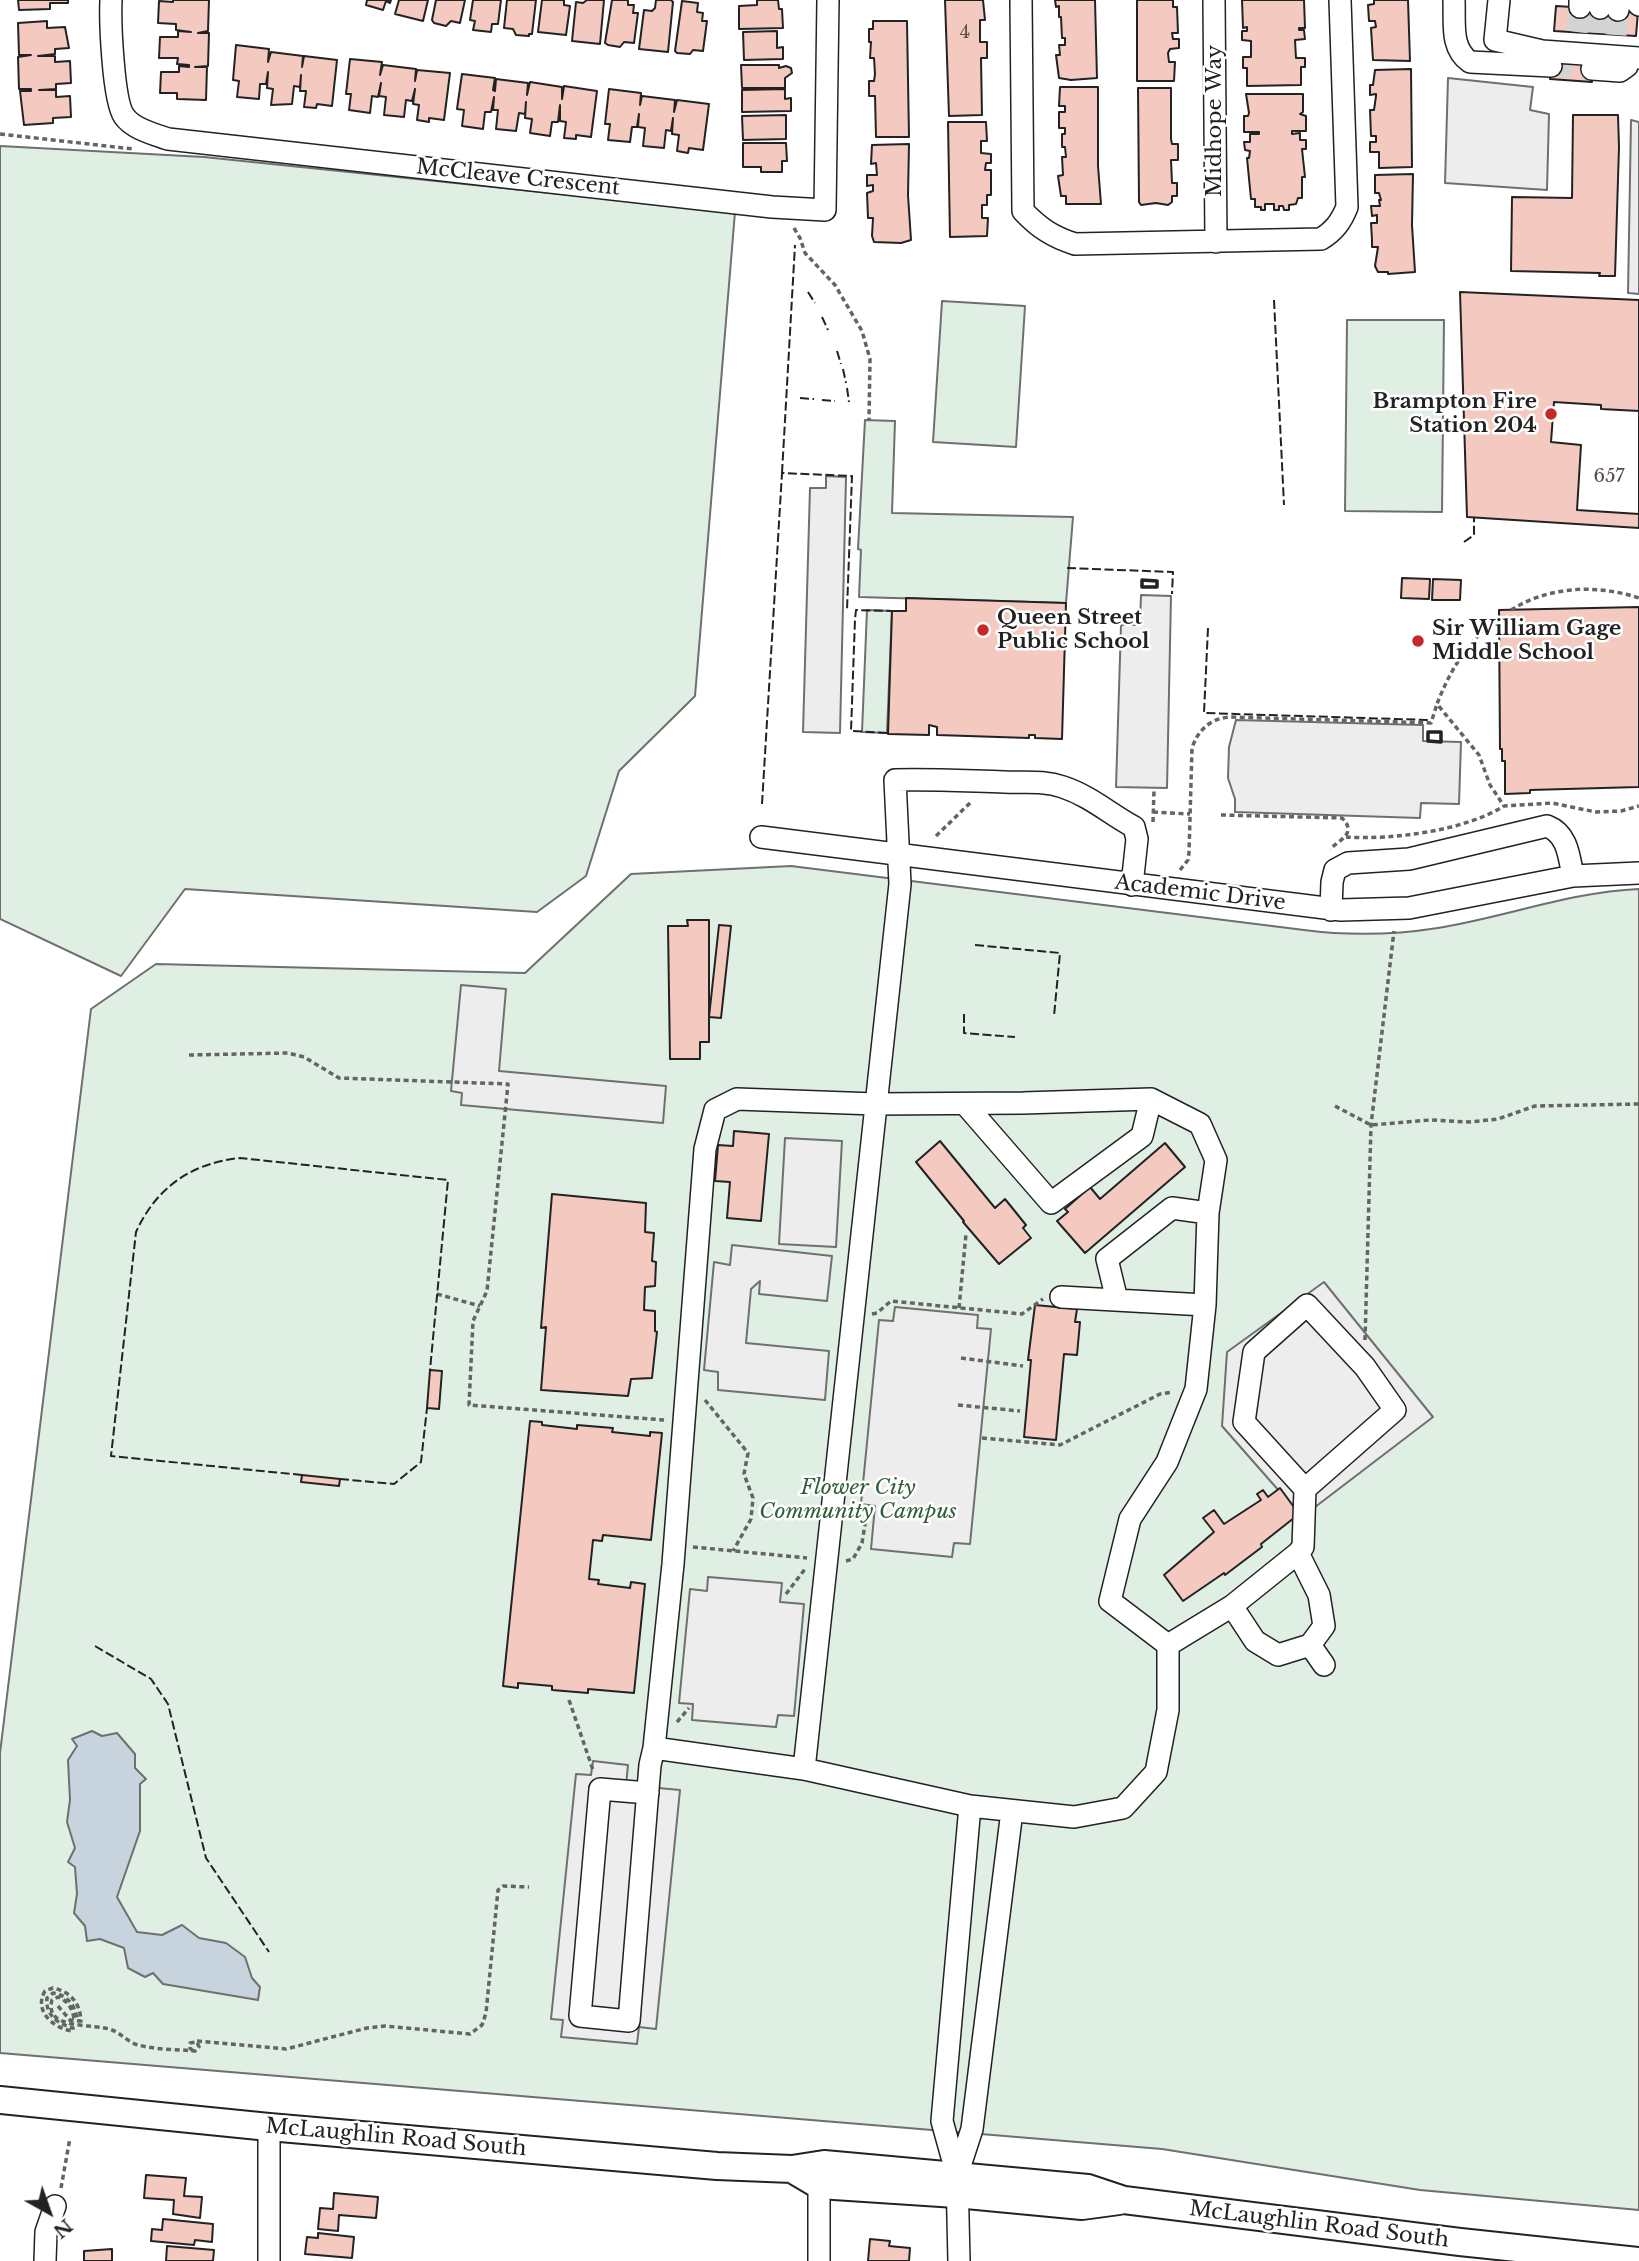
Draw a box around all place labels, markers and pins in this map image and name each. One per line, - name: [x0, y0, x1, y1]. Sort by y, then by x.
- place label: Brampton Fire Station 204: [1372, 389, 1537, 439]
- marker: Brampton Fire Station 204: [1543, 406, 1559, 422]
- place label: Queen Street Public School: [997, 605, 1150, 655]
- place label: Sir William Gage Middle School: [1432, 616, 1621, 666]
- marker: Queen Street Public School: [975, 622, 991, 638]
- marker: Sir William Gage Middle School: [1410, 633, 1426, 649]

